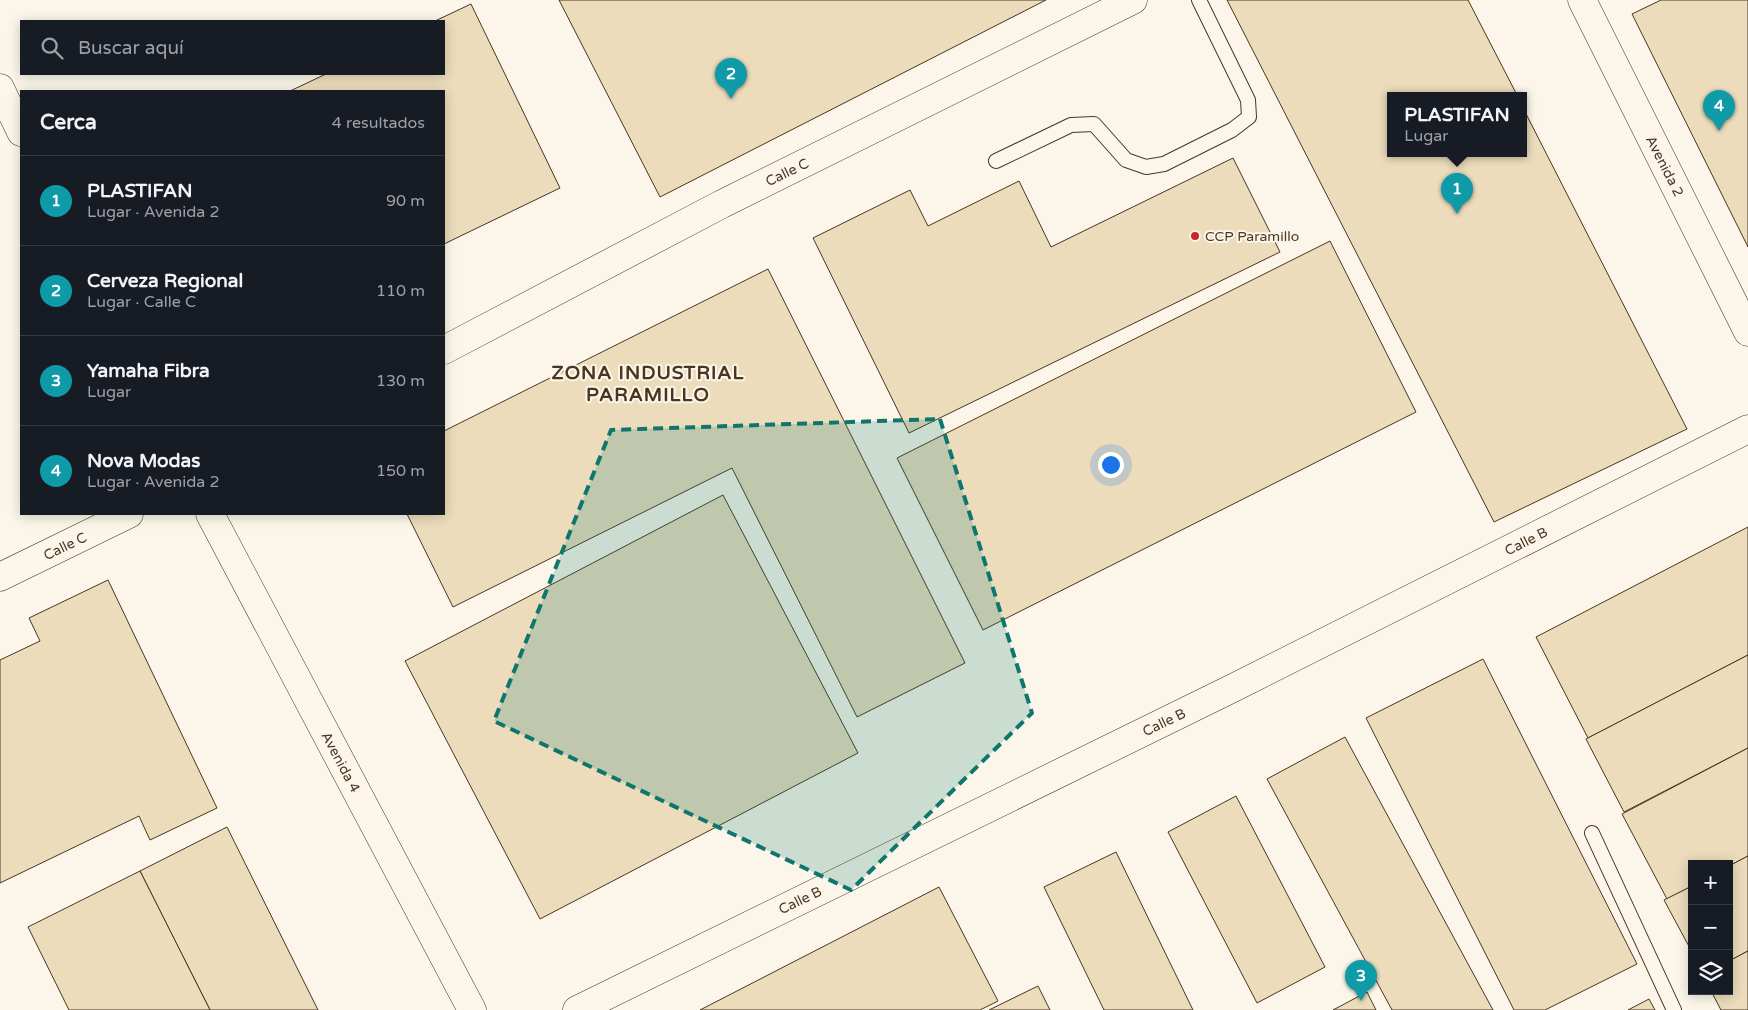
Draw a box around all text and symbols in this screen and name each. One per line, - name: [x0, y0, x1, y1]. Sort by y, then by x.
- search box: [20, 20, 445, 75]
- icon: search: [38, 34, 66, 62]
- text: Buscar aquí: [78, 37, 184, 59]
- pin: 2: [715, 58, 747, 99]
- pin: 4: [1703, 90, 1735, 131]
- popup: [1387, 92, 1527, 157]
- text: PLASTIFAN: [1404, 104, 1510, 126]
- text: Cerca: [40, 110, 97, 135]
- text: 4 resultados: [332, 113, 425, 133]
- text: Lugar: [1404, 126, 1448, 146]
- street label: Avenida 2: [1642, 133, 1687, 200]
- street label: Calle C: [763, 155, 812, 190]
- pin: 1: [1441, 173, 1473, 214]
- text: PLASTIFAN: [87, 180, 193, 202]
- text: 1: [51, 191, 61, 211]
- text: 90 m: [386, 191, 425, 211]
- text: Lugar · Avenida 2: [87, 202, 219, 222]
- place label: CCP Paramillo: [1205, 228, 1299, 245]
- marker: CCP Paramillo: [1189, 230, 1201, 242]
- text: Cerveza Regional: [87, 270, 243, 292]
- text: 2: [51, 281, 61, 301]
- text: 110 m: [376, 281, 425, 301]
- text: Lugar · Calle C: [87, 292, 196, 312]
- text: Yamaha Fibra: [87, 360, 210, 382]
- district label: ZONA INDUSTRIAL PARAMILLO: [552, 362, 745, 406]
- text: 3: [51, 371, 61, 391]
- text: 130 m: [376, 371, 425, 391]
- text: Lugar: [87, 382, 131, 402]
- text: Nova Modas: [87, 450, 200, 472]
- your location: [1098, 452, 1124, 478]
- text: 4: [51, 461, 61, 481]
- text: 150 m: [376, 461, 425, 481]
- text: Lugar · Avenida 2: [87, 472, 219, 492]
- street label: Calle B: [1502, 523, 1551, 559]
- street label: Calle C: [41, 529, 90, 564]
- street label: Calle B: [1140, 705, 1189, 740]
- street label: Avenida 4: [317, 729, 364, 796]
- map controls: [1688, 860, 1733, 995]
- button: +: [1688, 860, 1733, 905]
- street label: Calle B: [776, 883, 825, 918]
- button: −: [1688, 905, 1733, 950]
- button: layers: [1688, 950, 1733, 995]
- pin: 3: [1345, 960, 1377, 1001]

